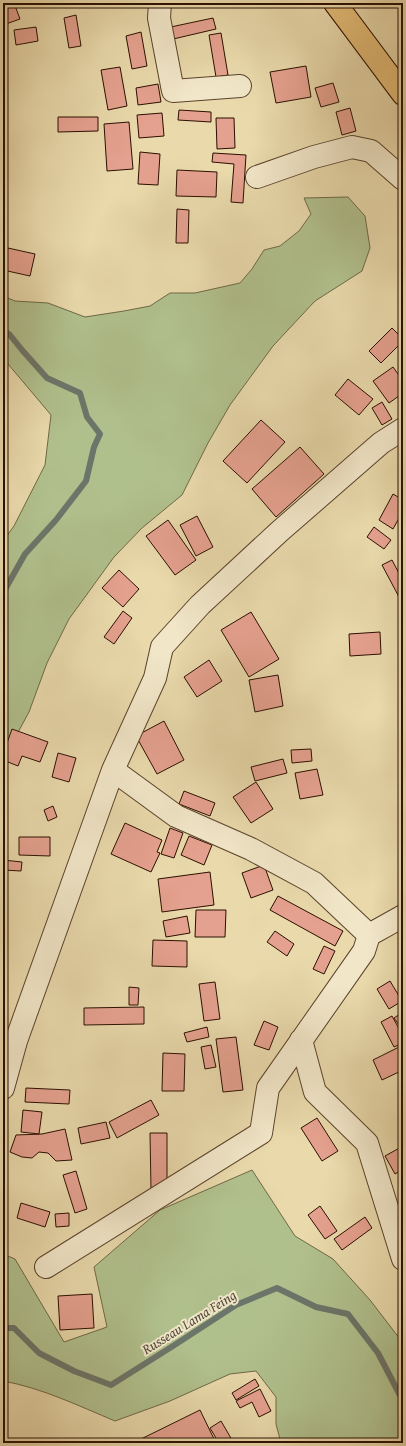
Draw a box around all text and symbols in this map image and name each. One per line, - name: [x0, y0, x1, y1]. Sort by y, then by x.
- water label: Russeau Lama Feing: [137, 1285, 240, 1360]

